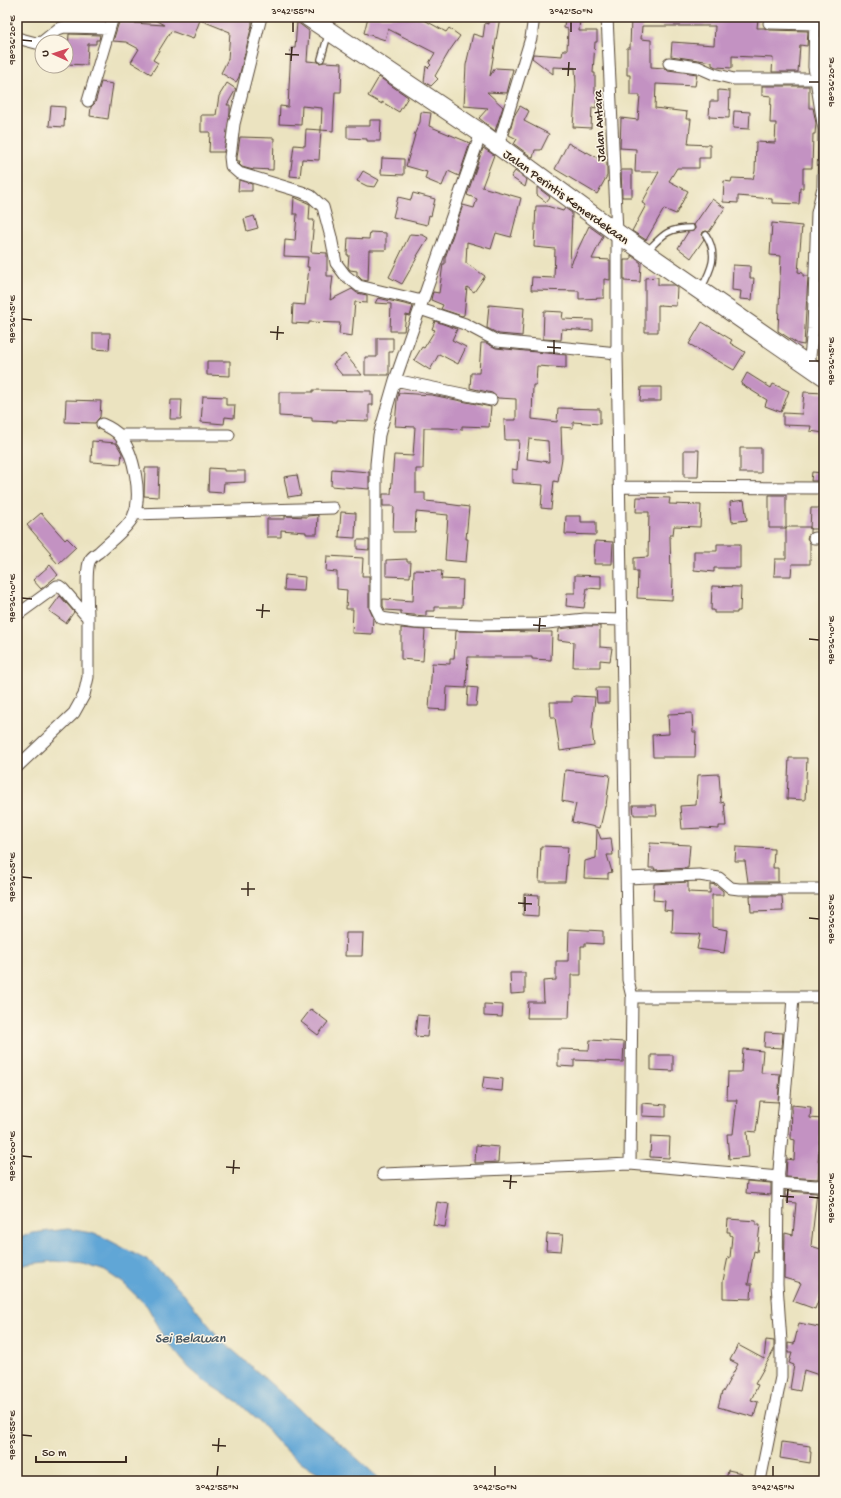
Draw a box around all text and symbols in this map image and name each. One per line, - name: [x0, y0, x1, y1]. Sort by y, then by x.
- text: 3°42'55"N: [270, 6, 315, 18]
- text: 3°42'50"N: [548, 6, 593, 18]
- text: 98°36'20"E: [7, 15, 19, 65]
- north arrow: [34, 34, 74, 74]
- text: U: [40, 49, 52, 57]
- text: 98°36'20"E: [826, 57, 838, 107]
- street label: Jalan Antara: [591, 89, 610, 162]
- street label: Jalan Perintis Kemerdekaan: [500, 147, 632, 249]
- text: 98°36'15"E: [7, 294, 19, 344]
- text: 98°36'15"E: [826, 336, 838, 386]
- text: 98°36'10"E: [7, 573, 19, 623]
- text: 98°36'10"E: [826, 615, 838, 665]
- text: 98°36'05"E: [7, 852, 19, 903]
- text: 98°36'05"E: [826, 894, 838, 945]
- text: 98°36'00"E: [7, 1130, 19, 1182]
- text: 98°36'00"E: [826, 1172, 838, 1224]
- water label: Sei Belawan: [155, 1331, 226, 1348]
- text: 98°35'55"E: [7, 1410, 19, 1460]
- scale bar: [36, 1438, 126, 1464]
- text: 50 m: [42, 1447, 67, 1461]
- text: 3°42'55"N: [194, 1482, 239, 1494]
- text: 3°42'50"N: [472, 1482, 517, 1494]
- text: 3°42'45"N: [751, 1482, 795, 1494]

